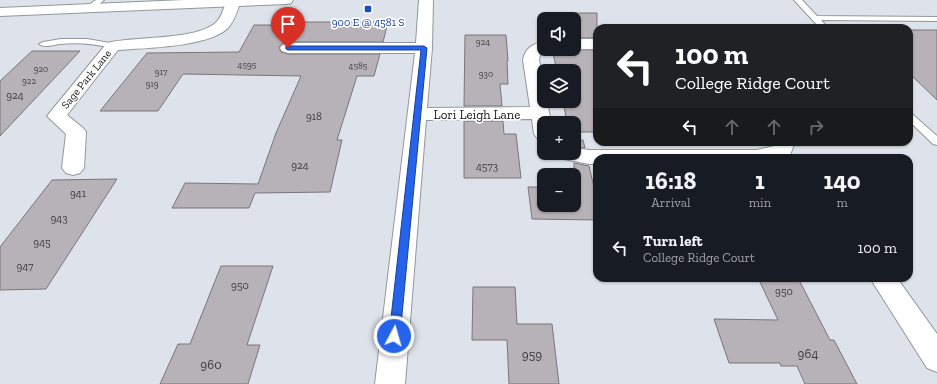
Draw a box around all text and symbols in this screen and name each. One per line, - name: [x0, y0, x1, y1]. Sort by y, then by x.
- marker: 900 E @ 4581 S: [363, 4, 373, 14]
- pin: [271, 7.0, 305, 48]
- map controls: [537, 12, 581, 212]
- button: sound: [537, 12, 581, 56]
- icon: arrive: [277, 13, 299, 35]
- place label: 900 E @ 4581 S: [332, 16, 404, 29]
- house number: 924: [476, 37, 490, 47]
- text: 100 m: [675, 38, 748, 71]
- icon: left: [609, 40, 661, 92]
- street label: Sage Park Lane: [59, 47, 114, 111]
- house number: 4595: [238, 60, 257, 70]
- house number: 4585: [349, 61, 368, 71]
- house number: 920: [34, 64, 48, 74]
- button: layers: [537, 64, 581, 108]
- house number: 917: [155, 67, 168, 77]
- house number: 930: [479, 69, 493, 79]
- text: College Ridge Court: [675, 72, 830, 94]
- house number: 922: [22, 76, 36, 86]
- house number: 919: [145, 79, 159, 89]
- house number: 924: [6, 89, 24, 102]
- street label: Lori Leigh Lane: [434, 107, 520, 122]
- house number: 918: [306, 110, 322, 123]
- button: +: [537, 116, 581, 160]
- icon: left: [679, 116, 701, 138]
- icon: ahead: [721, 116, 743, 138]
- icon: ahead: [763, 116, 785, 138]
- icon: right: [805, 116, 827, 138]
- house number: 924: [291, 159, 309, 172]
- house number: 4573: [476, 160, 498, 173]
- text: 16:18: [645, 166, 696, 195]
- text: 1: [755, 166, 765, 195]
- text: 140: [823, 166, 861, 195]
- button: −: [537, 168, 581, 212]
- house number: 941: [70, 187, 87, 200]
- text: Arrival: [651, 195, 690, 210]
- text: min: [749, 195, 771, 210]
- text: m: [836, 195, 848, 210]
- house number: 943: [50, 212, 68, 225]
- text: Turn left: [643, 232, 703, 250]
- house number: 945: [33, 236, 51, 249]
- icon: left: [609, 237, 631, 259]
- text: 100 m: [858, 239, 897, 257]
- text: College Ridge Court: [643, 250, 755, 265]
- house number: 947: [17, 260, 33, 273]
- house number: 950: [231, 279, 249, 292]
- house number: 950: [775, 285, 793, 298]
- position arrow: [373, 315, 415, 357]
- house number: 964: [798, 346, 818, 361]
- house number: 959: [522, 347, 542, 362]
- house number: 960: [200, 357, 222, 372]

